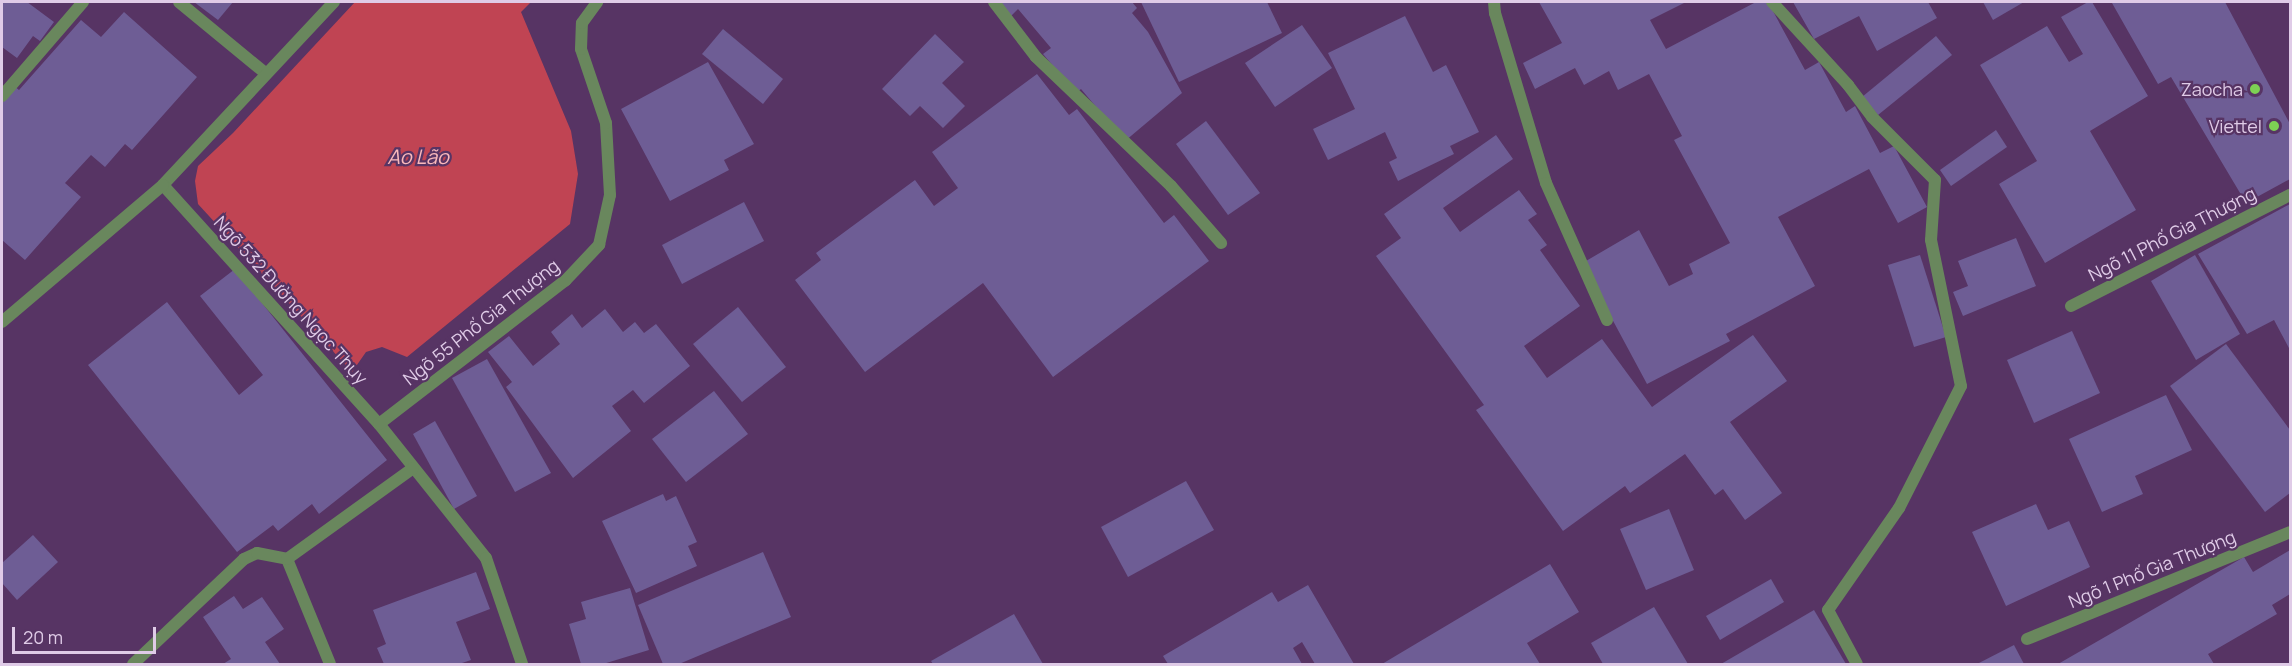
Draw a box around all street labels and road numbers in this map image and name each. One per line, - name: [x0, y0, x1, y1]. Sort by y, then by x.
- street label: Ngõ 11 Phố Gia Thượng: [2085, 182, 2259, 286]
- street label: Ngõ 532 Đường Ngọc Thụy: [210, 211, 372, 389]
- street label: Ngõ 55 Phố Gia Thượng: [399, 254, 563, 390]
- street label: Ngõ 1 Phố Gia Thượng: [2065, 526, 2239, 612]

